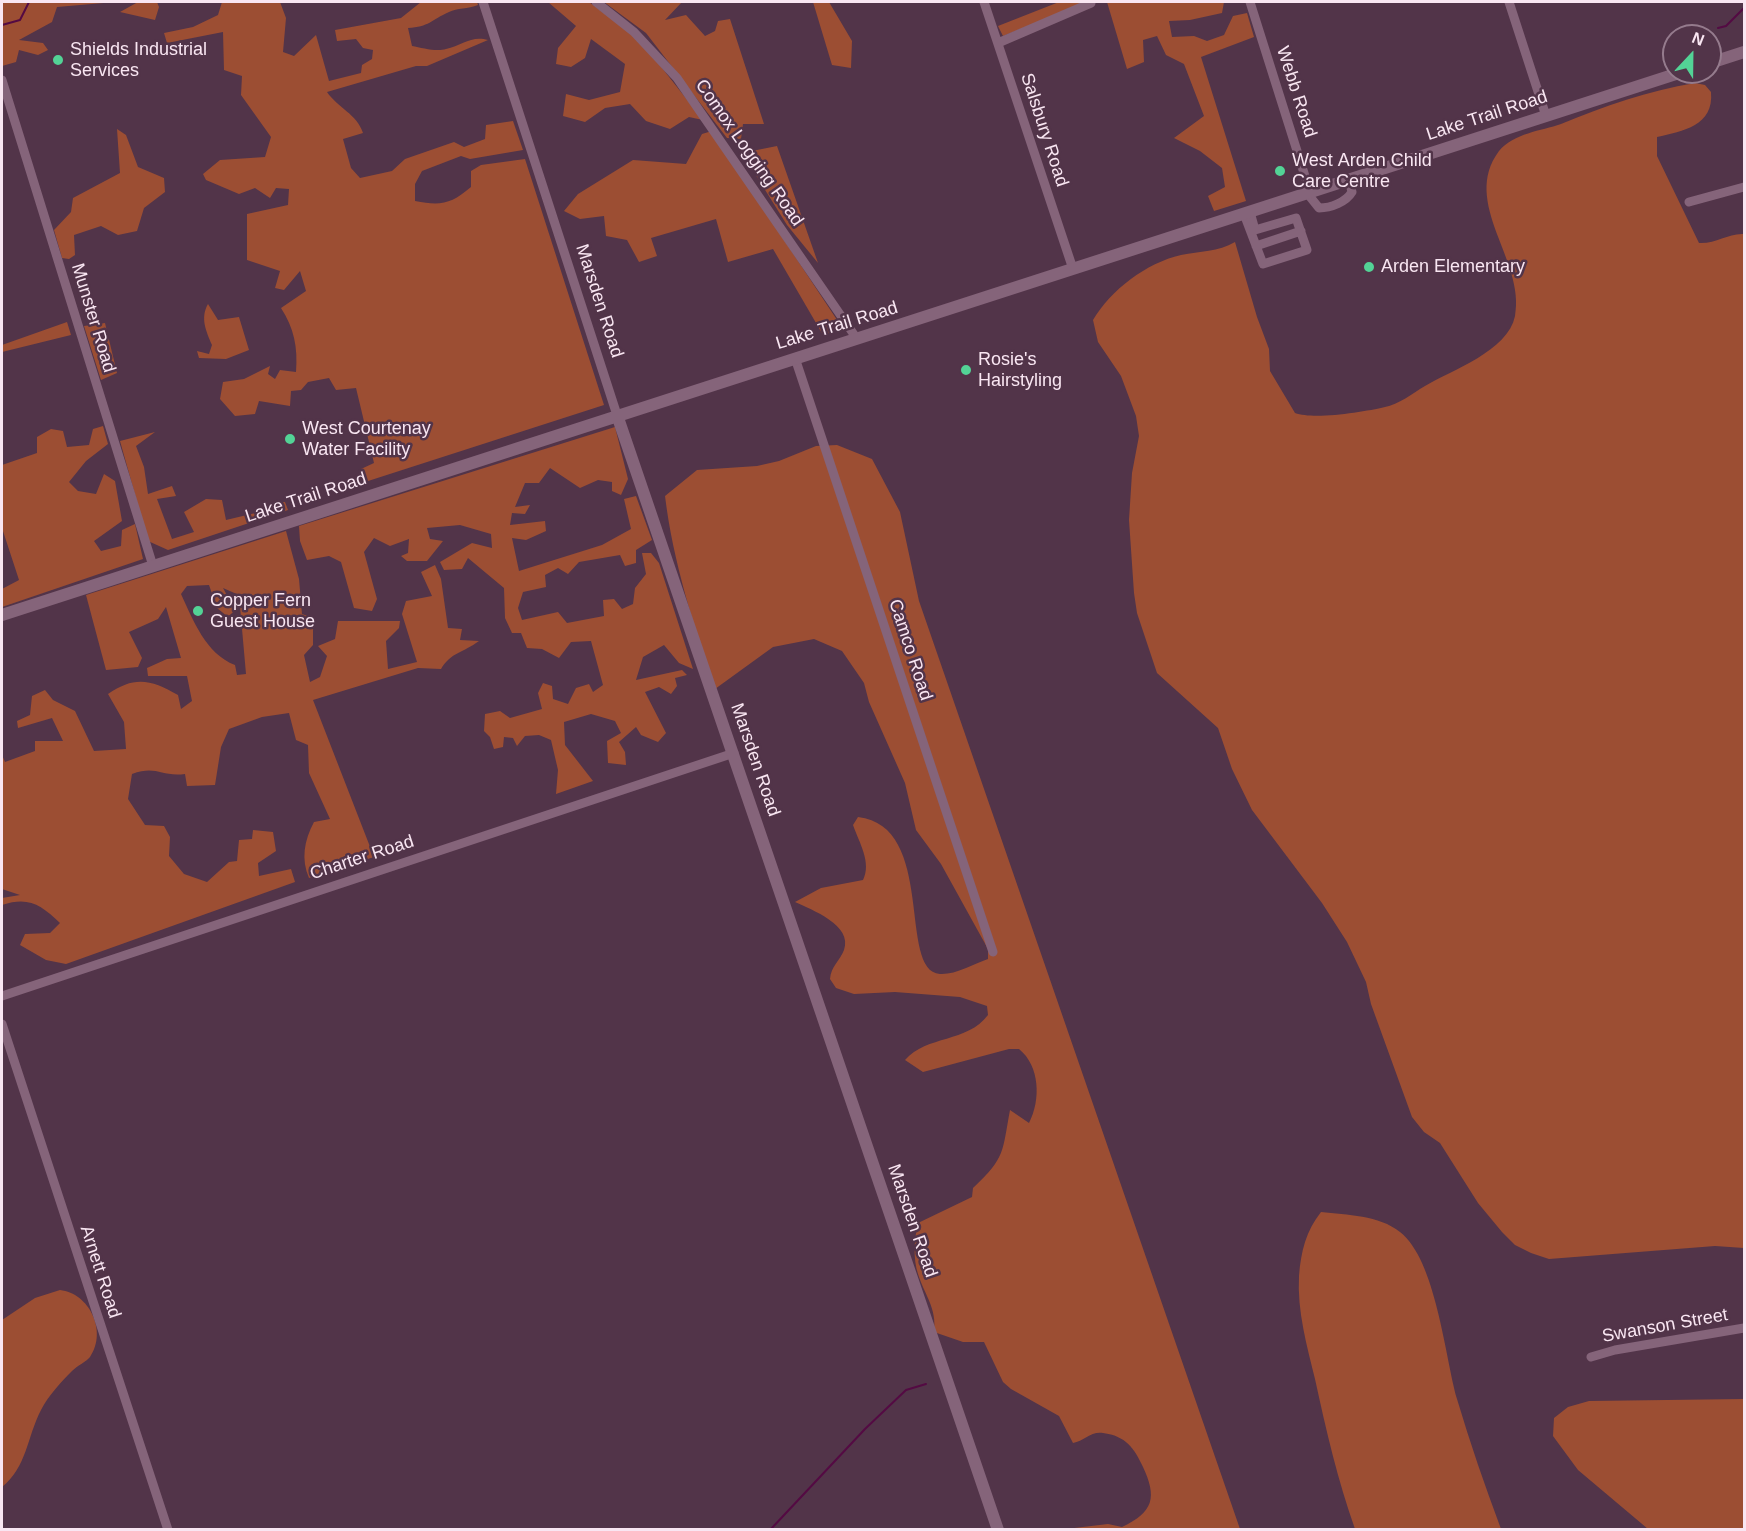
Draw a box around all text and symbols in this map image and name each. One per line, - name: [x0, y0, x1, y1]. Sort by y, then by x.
- north arrow: [1662, 24, 1722, 84]
- text: N: [1690, 29, 1707, 49]
- place label: Shields Industrial Services: [70, 39, 207, 82]
- street label: Webb Road: [1271, 44, 1321, 140]
- marker: Shields Industrial Services: [51, 53, 65, 67]
- street label: Salsbury Road: [1015, 71, 1073, 189]
- street label: Comox Logging Road: [690, 75, 808, 231]
- street label: Lake Trail Road: [1424, 86, 1550, 146]
- place label: West Arden Child Care Centre: [1292, 150, 1432, 192]
- marker: West Arden Child Care Centre: [1273, 164, 1287, 178]
- street label: Marsden Road: [570, 242, 628, 360]
- place label: Arden Elementary: [1381, 256, 1525, 278]
- marker: Arden Elementary: [1362, 260, 1376, 274]
- street label: Munster Road: [66, 261, 120, 375]
- street label: Lake Trail Road: [773, 297, 901, 355]
- place label: Rosie's Hairstyling: [978, 349, 1062, 392]
- marker: Rosie's Hairstyling: [959, 363, 973, 377]
- place label: West Courtenay Water Facility: [302, 418, 431, 460]
- marker: West Courtenay Water Facility: [283, 432, 297, 446]
- street label: Lake Trail Road: [243, 468, 369, 528]
- place label: Copper Fern Guest House: [210, 590, 315, 632]
- street label: Camco Road: [883, 597, 937, 703]
- marker: Copper Fern Guest House: [191, 604, 205, 618]
- street label: Marsden Road: [726, 701, 784, 819]
- street label: Charter Road: [307, 831, 417, 885]
- street label: Marsden Road: [883, 1162, 941, 1280]
- street label: Arnett Road: [75, 1223, 125, 1321]
- street label: Swanson Street: [1601, 1304, 1729, 1348]

